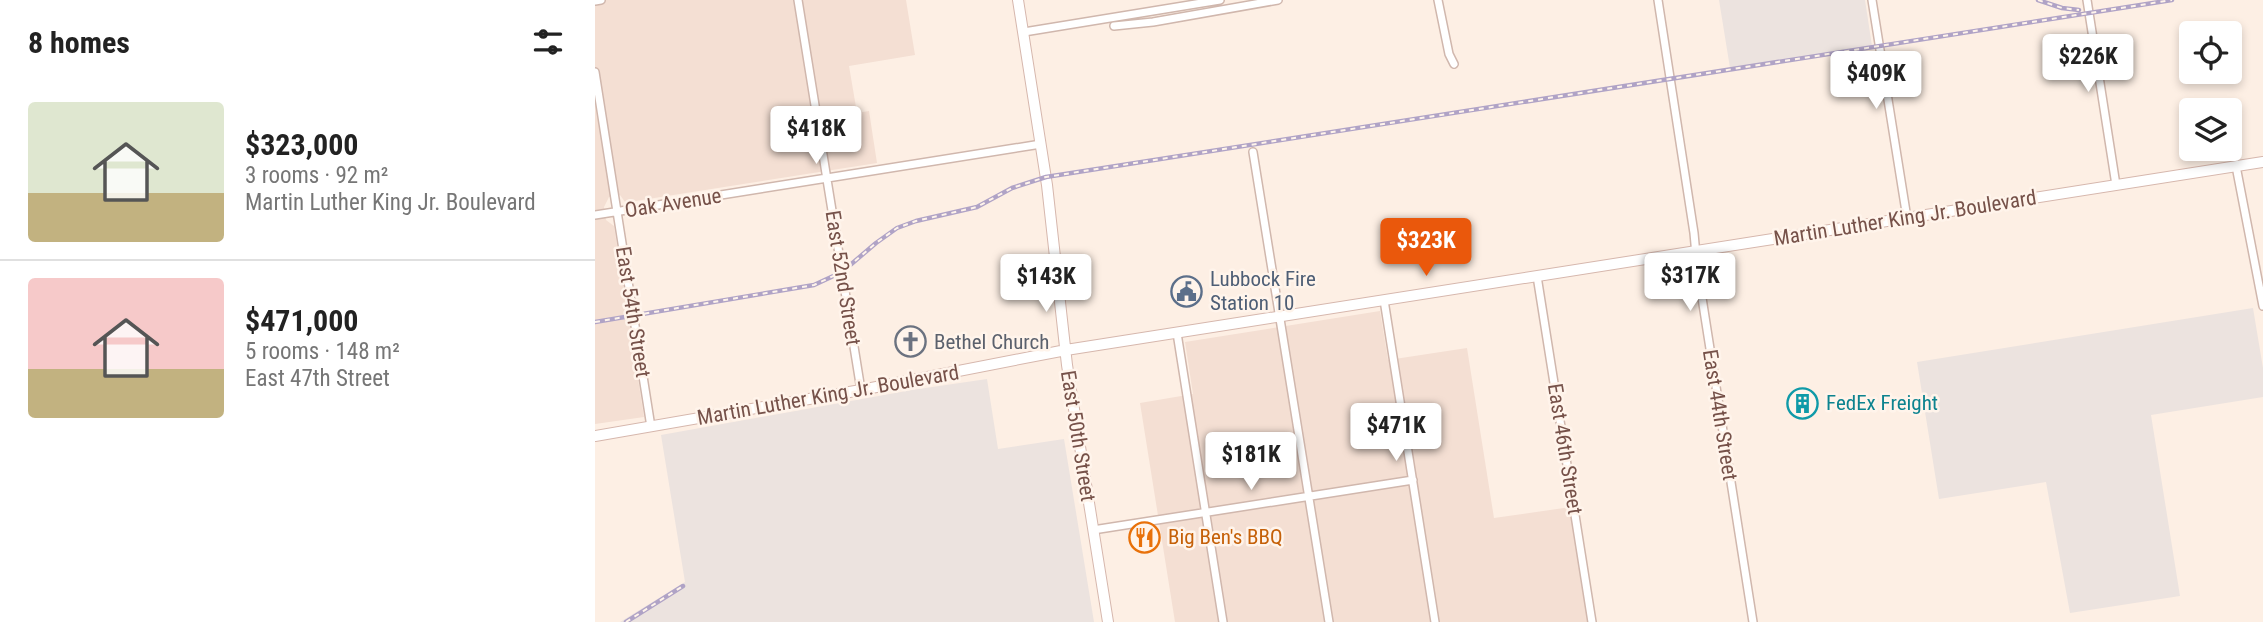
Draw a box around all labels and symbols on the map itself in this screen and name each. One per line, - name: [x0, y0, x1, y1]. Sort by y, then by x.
- pin: $226K: [2039, 34, 2137, 94]
- pin: $409K: [1827, 52, 1925, 111]
- pin: $418K: [767, 106, 865, 166]
- street label: Oak Avenue: [623, 184, 723, 222]
- street label: Martin Luther King Jr. Boulevard: [1772, 185, 2038, 251]
- street label: East 52nd Street: [820, 209, 866, 347]
- pin: $323K: [1377, 218, 1475, 278]
- street label: East 54th Street: [611, 245, 655, 379]
- pin: $143K: [997, 254, 1095, 314]
- pin: $317K: [1641, 254, 1739, 313]
- place label: Lubbock Fire Station 10: [1210, 267, 1316, 315]
- public building icon: Lubbock Fire Station 10: [1170, 274, 1204, 308]
- church icon: Bethel Church: [894, 325, 928, 359]
- place label: Bethel Church: [934, 330, 1049, 354]
- street label: East 44th Street: [1698, 348, 1742, 482]
- street label: Martin Luther King Jr. Boulevard: [695, 360, 961, 430]
- street label: East 50th Street: [1056, 369, 1100, 503]
- street label: East 46th Street: [1543, 382, 1587, 516]
- building icon: FedEx Freight: [1786, 386, 1820, 420]
- place label: FedEx Freight: [1826, 391, 1938, 415]
- pin: $471K: [1347, 404, 1445, 463]
- pin: $181K: [1202, 433, 1300, 492]
- restaurant icon: Big Ben's BBQ: [1128, 520, 1162, 554]
- place label: Big Ben's BBQ: [1168, 525, 1283, 549]

